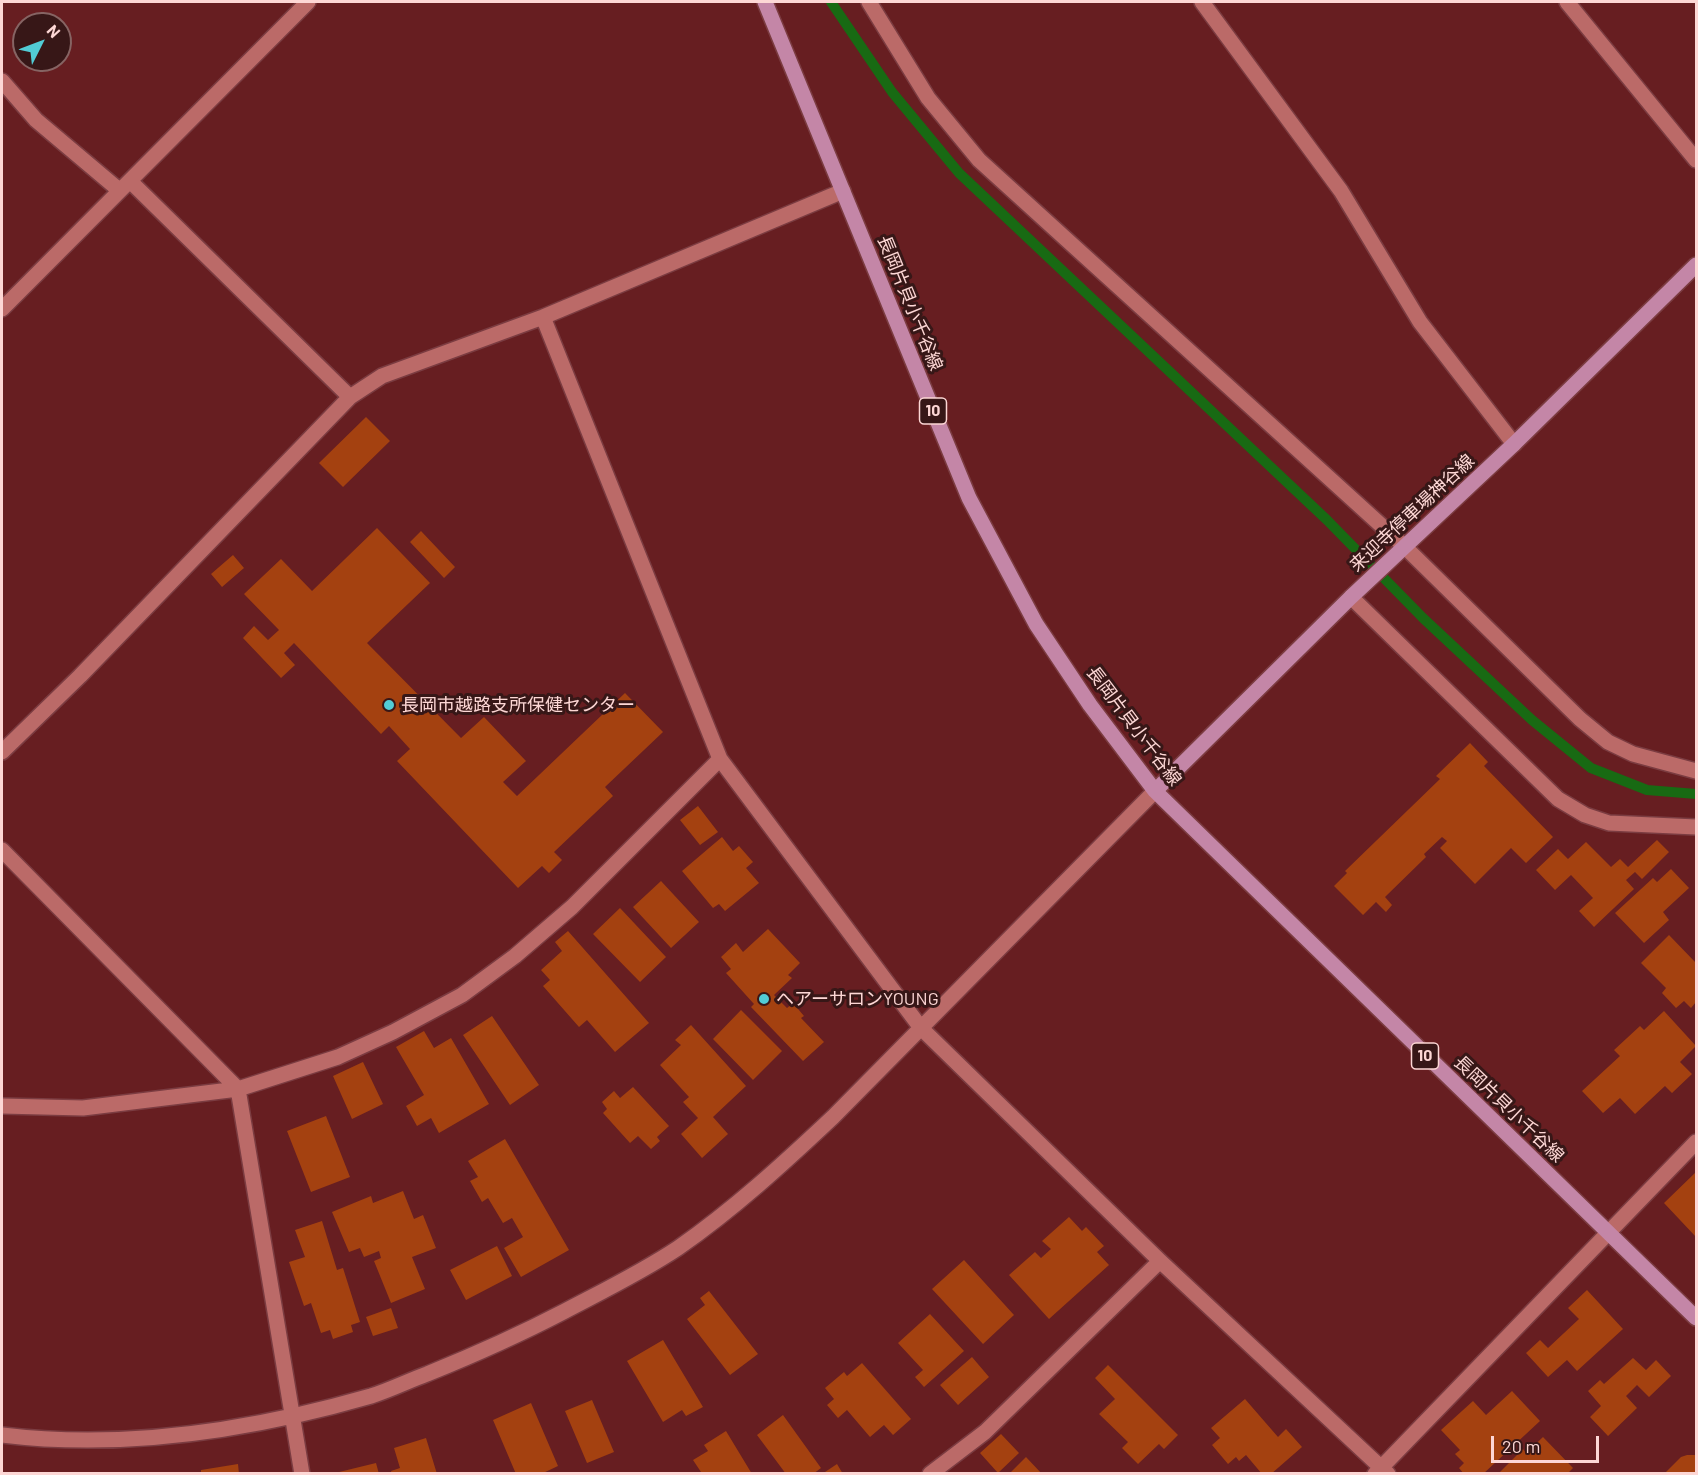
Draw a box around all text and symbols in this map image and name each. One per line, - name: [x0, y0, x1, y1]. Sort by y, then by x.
- north arrow: [12, 12, 72, 72]
- text: N: [44, 21, 65, 41]
- street label: 長岡片貝小千谷線: [873, 232, 947, 374]
- road number: 10: [920, 398, 946, 424]
- street label: 来迎寺停車場神谷線: [1345, 450, 1479, 576]
- street label: 長岡片貝小千谷線: [1082, 662, 1186, 790]
- place label: 長岡市越路支所保健センター: [401, 694, 635, 716]
- marker: 長岡市越路支所保健センター: [382, 698, 396, 712]
- place label: ヘアーサロンYOUNG: [776, 988, 939, 1010]
- marker: ヘアーサロンYOUNG: [757, 992, 771, 1006]
- road number: 10: [1412, 1043, 1438, 1069]
- street label: 長岡片貝小千谷線: [1450, 1051, 1568, 1167]
- scale bar: [1494, 1424, 1602, 1462]
- text: 20 m: [1502, 1435, 1540, 1457]

